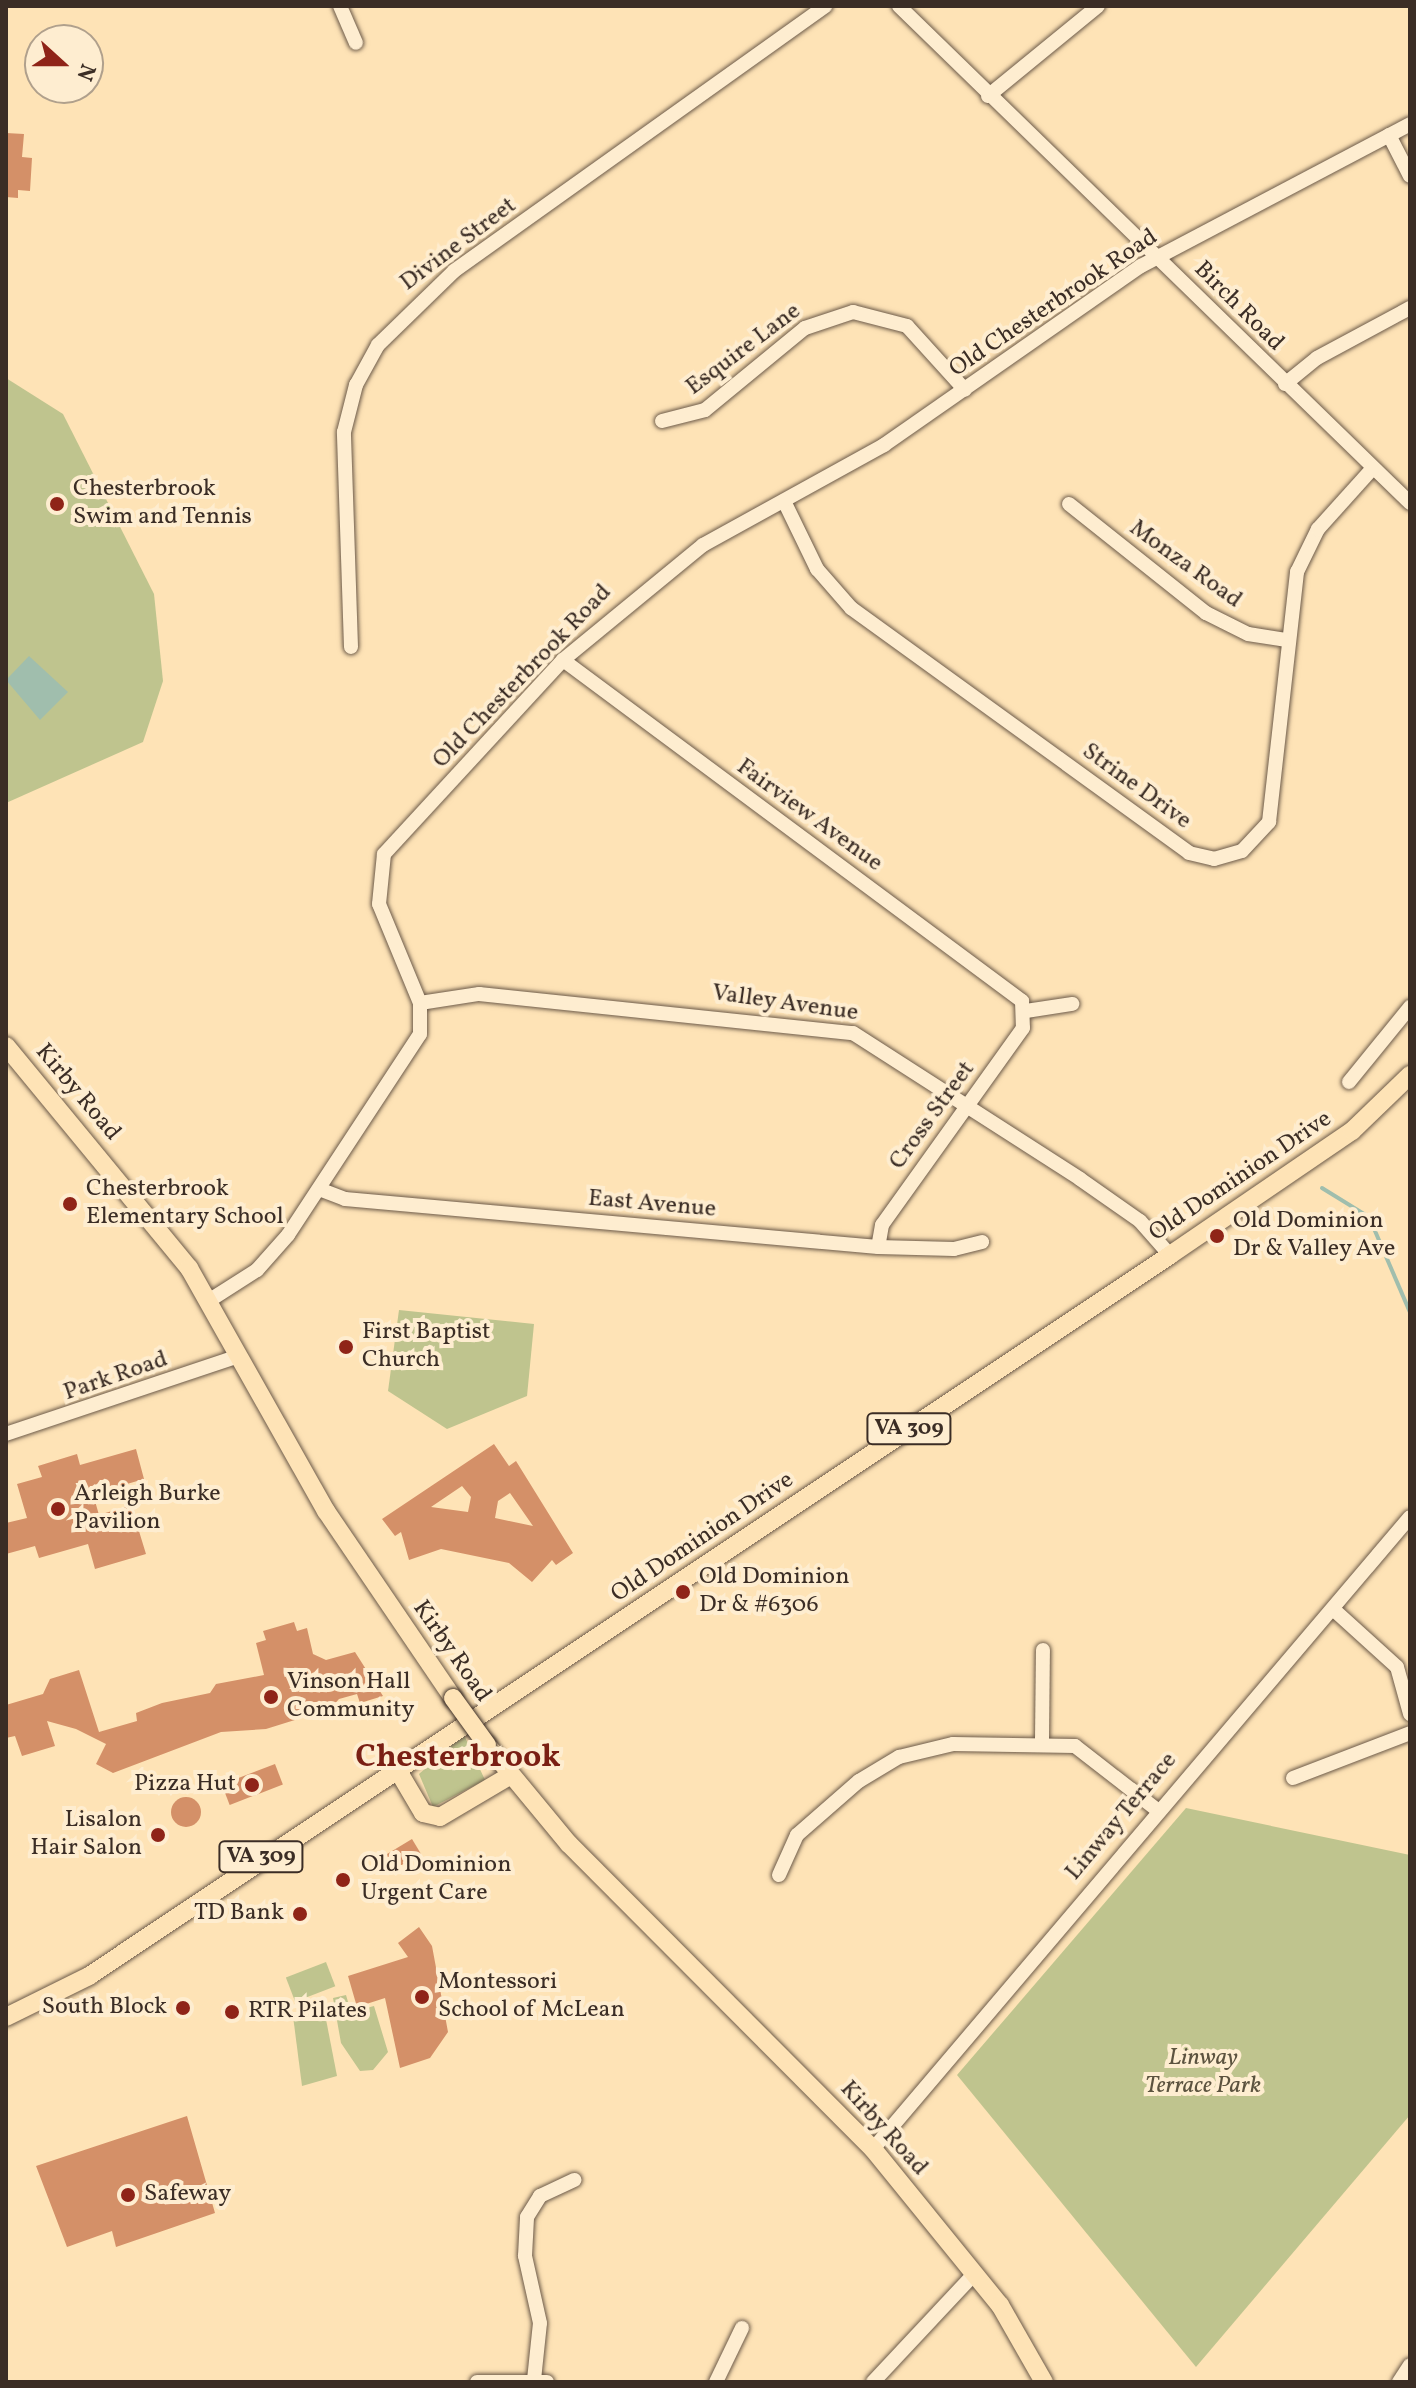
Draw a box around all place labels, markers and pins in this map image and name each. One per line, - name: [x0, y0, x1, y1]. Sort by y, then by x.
- place label: Chesterbrook Swim and Tennis: [73, 476, 253, 532]
- marker: Chesterbrook Swim and Tennis: [48, 495, 66, 513]
- place label: Chesterbrook Elementary School: [86, 1176, 284, 1232]
- marker: Chesterbrook Elementary School: [61, 1195, 79, 1213]
- place label: Old Dominion Dr & Valley Ave: [1233, 1208, 1397, 1264]
- marker: Old Dominion Dr & Valley Ave: [1208, 1227, 1226, 1245]
- place label: First Baptist Church: [362, 1319, 491, 1375]
- marker: First Baptist Church: [337, 1338, 355, 1356]
- place label: Arleigh Burke Pavilion: [74, 1481, 221, 1537]
- marker: Arleigh Burke Pavilion: [49, 1500, 67, 1518]
- place label: Old Dominion Dr & #6306: [699, 1564, 849, 1620]
- marker: Old Dominion Dr & #6306: [674, 1583, 692, 1601]
- place label: Vinson Hall Community: [287, 1669, 414, 1725]
- marker: Vinson Hall Community: [262, 1688, 280, 1706]
- place label: Pizza Hut: [134, 1771, 236, 1799]
- marker: Pizza Hut: [243, 1776, 261, 1794]
- place label: Lisalon Hair Salon: [30, 1807, 142, 1863]
- marker: Lisalon Hair Salon: [149, 1826, 167, 1844]
- place label: Old Dominion Urgent Care: [361, 1852, 511, 1908]
- marker: Old Dominion Urgent Care: [332, 1869, 354, 1891]
- place label: TD Bank: [194, 1900, 284, 1928]
- marker: TD Bank: [291, 1905, 309, 1923]
- place label: Montessori School of McLean: [438, 1969, 622, 2025]
- marker: Montessori School of McLean: [413, 1988, 431, 2006]
- place label: South Block: [42, 1994, 167, 2022]
- place label: RTR Pilates: [248, 1998, 367, 2026]
- marker: South Block: [174, 1999, 192, 2017]
- marker: RTR Pilates: [223, 2003, 241, 2021]
- place label: Safeway: [144, 2181, 231, 2209]
- marker: Safeway: [119, 2186, 137, 2204]

